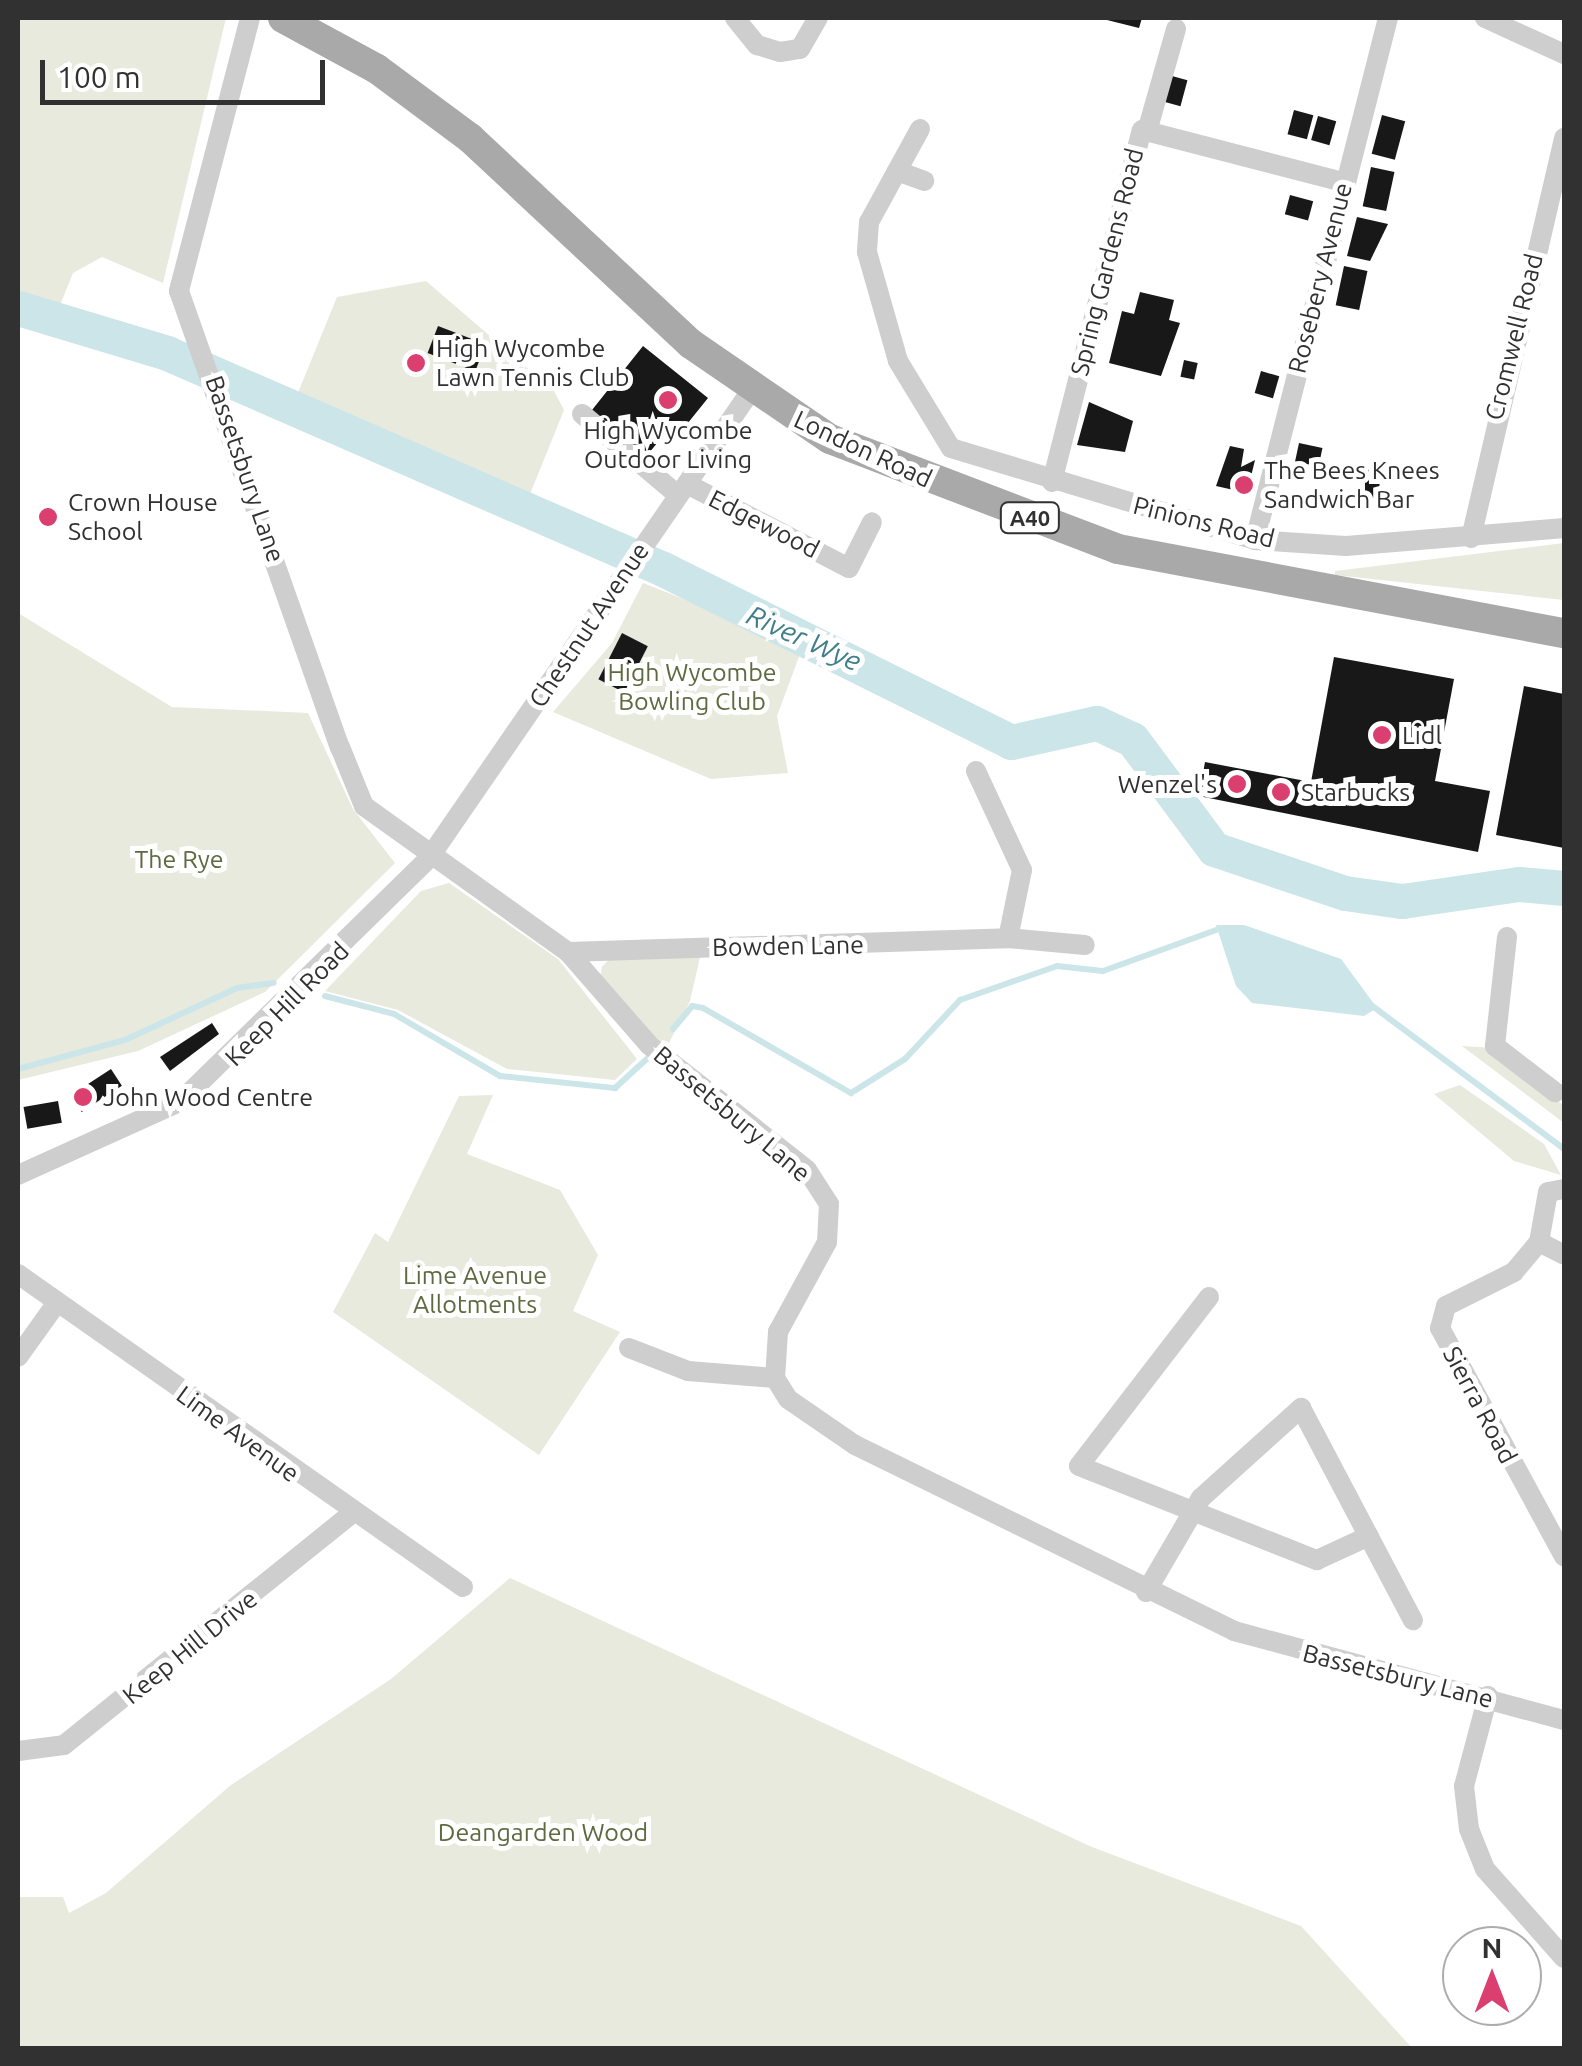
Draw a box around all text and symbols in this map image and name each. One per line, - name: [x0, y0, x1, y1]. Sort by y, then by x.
- scale bar: [45, 40, 330, 102]
- text: 100 m: [57, 60, 141, 94]
- street label: Spring Gardens Road: [1064, 145, 1150, 379]
- street label: Rosebery Avenue: [1282, 180, 1358, 376]
- street label: Cromwell Road: [1479, 251, 1549, 423]
- place label: High Wycombe Lawn Tennis Club: [436, 334, 629, 393]
- marker: High Wycombe Lawn Tennis Club: [405, 352, 427, 374]
- street label: Bassetsbury Lane: [199, 372, 291, 566]
- marker: High Wycombe Outdoor Living: [657, 389, 679, 411]
- street label: London Road: [789, 404, 937, 494]
- place label: High Wycombe Outdoor Living: [583, 416, 753, 475]
- place label: The Bees Knees Sandwich Bar: [1264, 456, 1440, 515]
- marker: The Bees Knees Sandwich Bar: [1233, 474, 1255, 496]
- street label: Edgewood: [704, 483, 824, 565]
- place label: Crown House School: [68, 488, 218, 547]
- street label: Pinions Road: [1130, 490, 1278, 554]
- road number: A40: [998, 501, 1062, 535]
- marker: Crown House School: [37, 506, 59, 528]
- street label: Chestnut Avenue: [523, 537, 655, 713]
- water label: River Wye: [742, 598, 866, 678]
- park label: High Wycombe Bowling Club: [607, 658, 777, 717]
- place label: Lidl: [1402, 720, 1442, 750]
- marker: Lidl: [1371, 724, 1393, 746]
- place label: Wenzel's: [1118, 769, 1217, 799]
- marker: Wenzel's: [1226, 773, 1248, 795]
- place label: Starbucks: [1301, 777, 1410, 807]
- marker: Starbucks: [1270, 781, 1292, 803]
- park label: The Rye: [134, 844, 224, 874]
- street label: Bowden Lane: [712, 930, 864, 962]
- street label: Keep Hill Road: [219, 936, 355, 1072]
- street label: Bassetsbury Lane: [648, 1040, 816, 1188]
- place label: John Wood Centre: [103, 1082, 313, 1112]
- marker: John Wood Centre: [72, 1086, 94, 1108]
- park label: Lime Avenue Allotments: [403, 1261, 547, 1320]
- street label: Sierra Road: [1437, 1341, 1523, 1469]
- street label: Lime Avenue: [171, 1380, 305, 1488]
- street label: Keep Hill Drive: [117, 1584, 263, 1710]
- street label: Bassetsbury Lane: [1300, 1638, 1496, 1714]
- park label: Deangarden Wood: [438, 1817, 648, 1847]
- north arrow: [1442, 1926, 1542, 2026]
- text: N: [1482, 1932, 1502, 1963]

